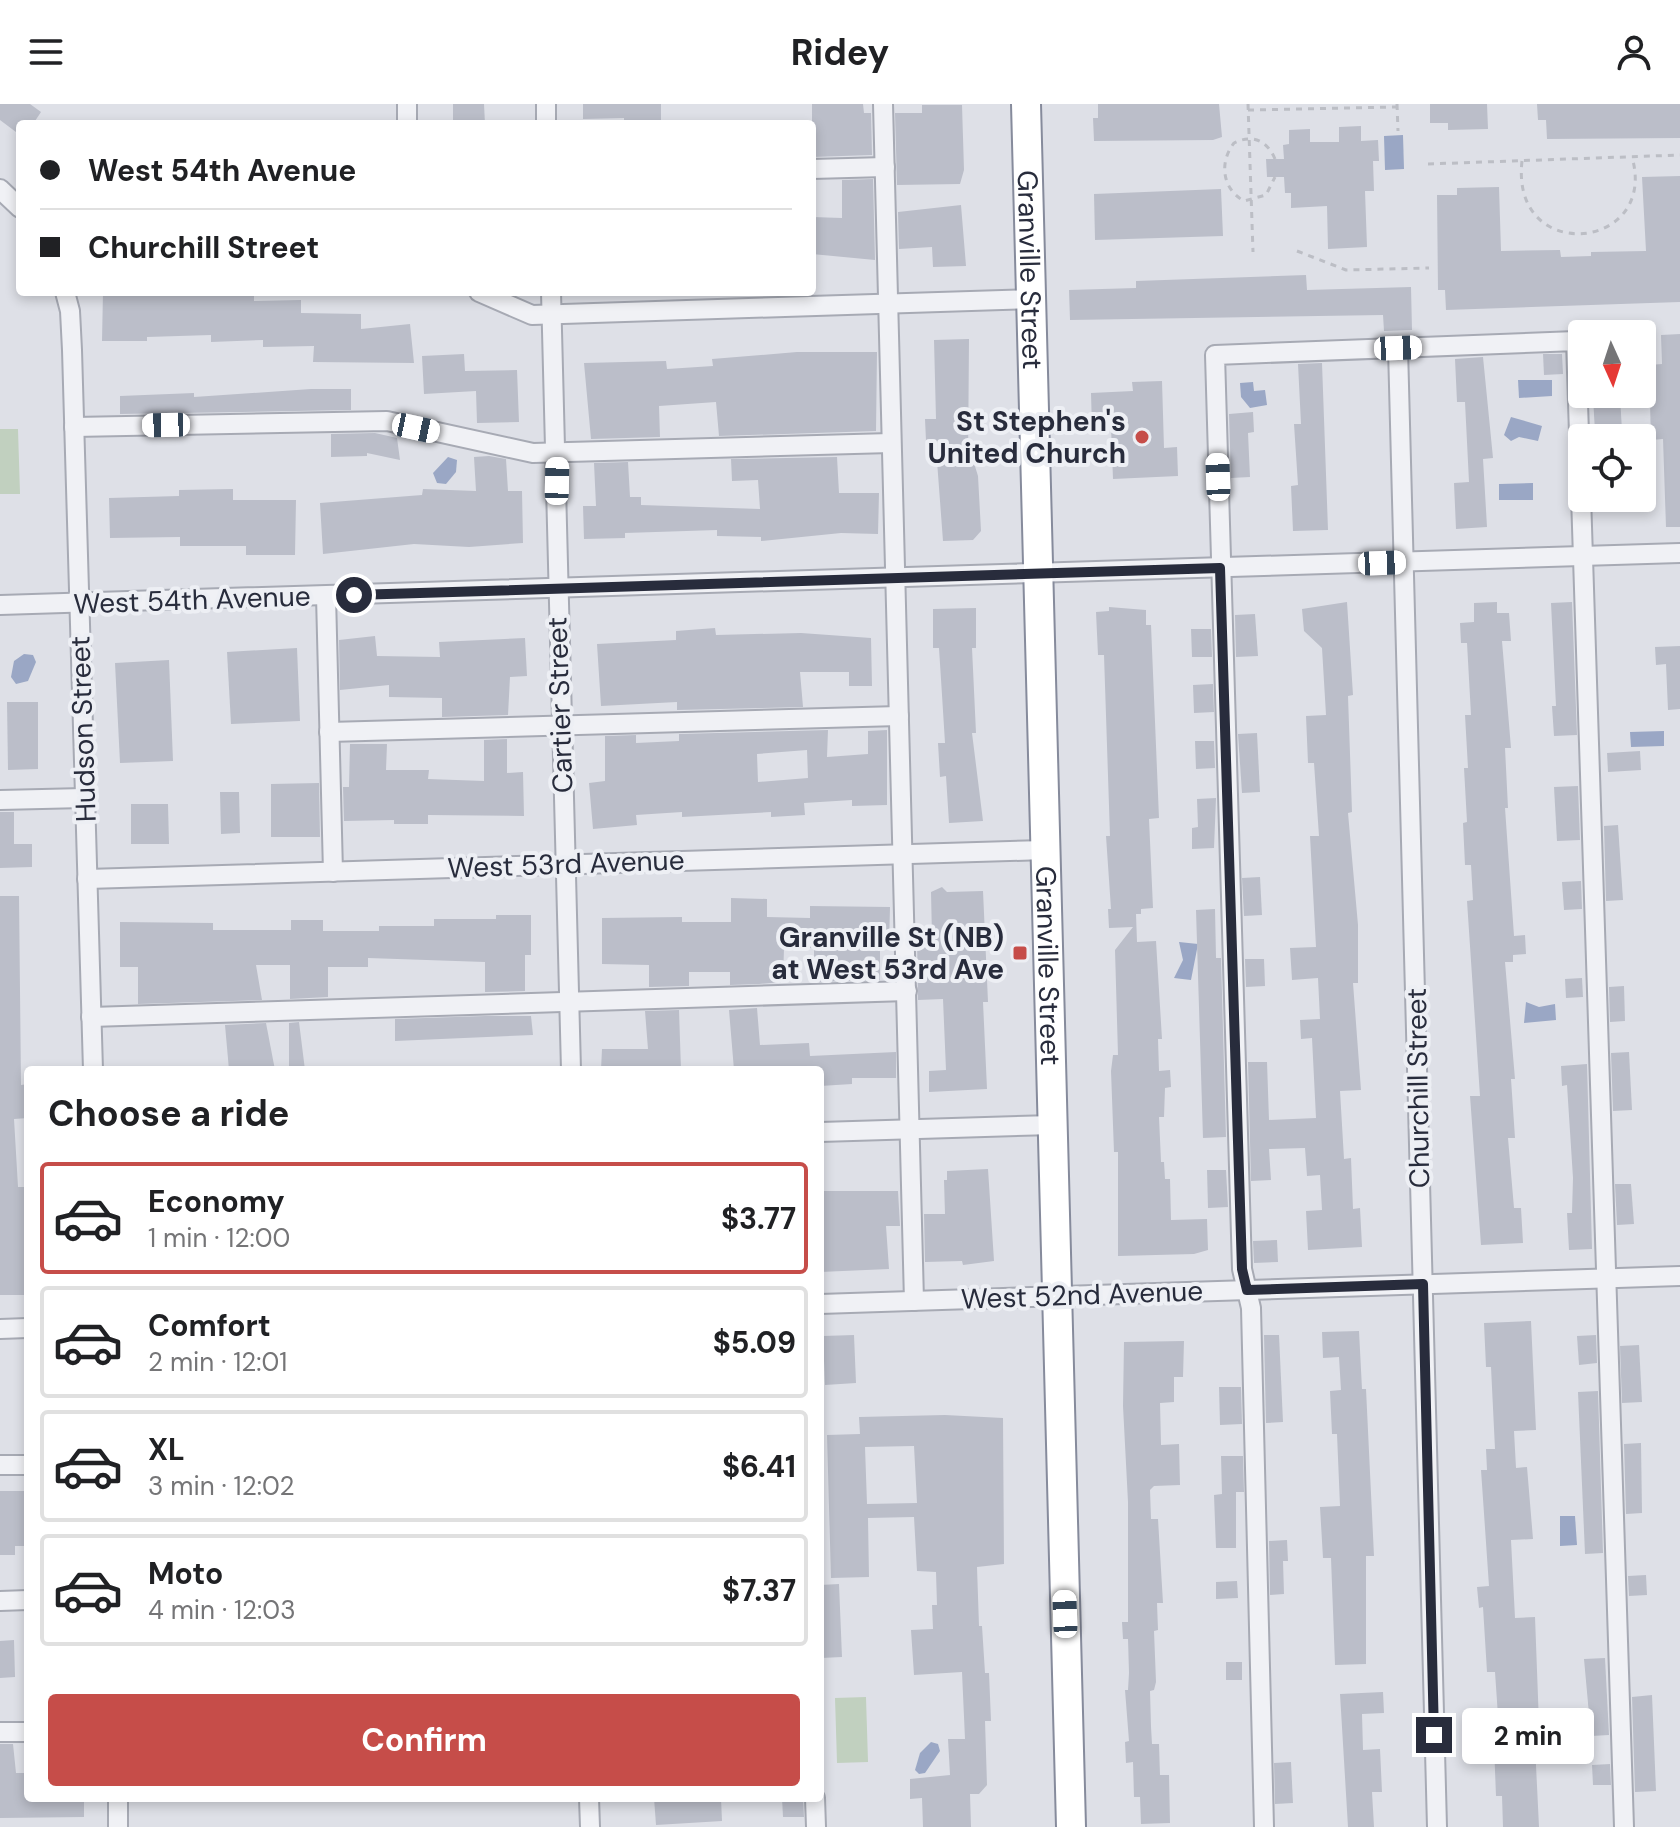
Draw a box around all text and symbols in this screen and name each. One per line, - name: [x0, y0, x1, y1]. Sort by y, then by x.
- text: Ridey: [791, 29, 889, 76]
- icon: menu: [24, 30, 68, 74]
- icon: person: [1612, 30, 1656, 74]
- text: West 54th Avenue: [88, 151, 356, 190]
- street label: Granville Street: [1009, 170, 1051, 370]
- text: Churchill Street: [88, 228, 319, 267]
- north arrow: [1568, 320, 1656, 408]
- map controls: [1568, 320, 1656, 512]
- car: [1374, 335, 1422, 361]
- place label: St Stephen's United Church: [928, 403, 1126, 472]
- car: [390, 411, 442, 445]
- car: [142, 413, 190, 437]
- button: locate: [1568, 424, 1656, 512]
- marker: St Stephen's United Church: [1133, 428, 1151, 446]
- car: [1205, 453, 1231, 501]
- car: [545, 457, 569, 505]
- car: [1358, 550, 1406, 576]
- street label: West 54th Avenue: [73, 577, 311, 623]
- route start: [336, 577, 372, 613]
- street label: Cartier Street: [538, 616, 582, 794]
- street label: Hudson Street: [61, 635, 105, 823]
- street label: West 53rd Avenue: [447, 841, 685, 887]
- street label: Granville Street: [1027, 866, 1070, 1066]
- place label: Granville St (NB) at West 53rd Ave: [771, 919, 1004, 988]
- marker: Granville St (NB) at West 53rd Ave: [1011, 944, 1029, 962]
- street label: Churchill Street: [1398, 988, 1438, 1188]
- text: Choose a ride: [48, 1090, 289, 1137]
- icon: car: [52, 1182, 124, 1254]
- text: Economy: [148, 1182, 285, 1221]
- text: $3.77: [721, 1199, 796, 1238]
- text: 1 min · 12:00: [148, 1221, 290, 1255]
- street label: West 52nd Avenue: [960, 1272, 1204, 1318]
- icon: car: [52, 1306, 124, 1378]
- text: Comfort: [148, 1306, 271, 1345]
- text: $5.09: [713, 1323, 796, 1362]
- text: 2 min · 12:01: [148, 1345, 287, 1379]
- icon: car: [52, 1430, 124, 1502]
- text: XL: [148, 1430, 185, 1469]
- text: $6.41: [722, 1447, 796, 1486]
- text: 3 min · 12:02: [148, 1469, 294, 1503]
- icon: car: [52, 1554, 124, 1626]
- text: Moto: [148, 1554, 223, 1593]
- text: $7.37: [722, 1571, 796, 1610]
- car: [1052, 1590, 1078, 1638]
- text: 4 min · 12:03: [148, 1593, 296, 1627]
- button: Confirm: [48, 1694, 800, 1786]
- callout: 2 min: [1462, 1707, 1594, 1763]
- route end: [1416, 1717, 1452, 1753]
- text: 2 min: [1494, 1719, 1562, 1753]

